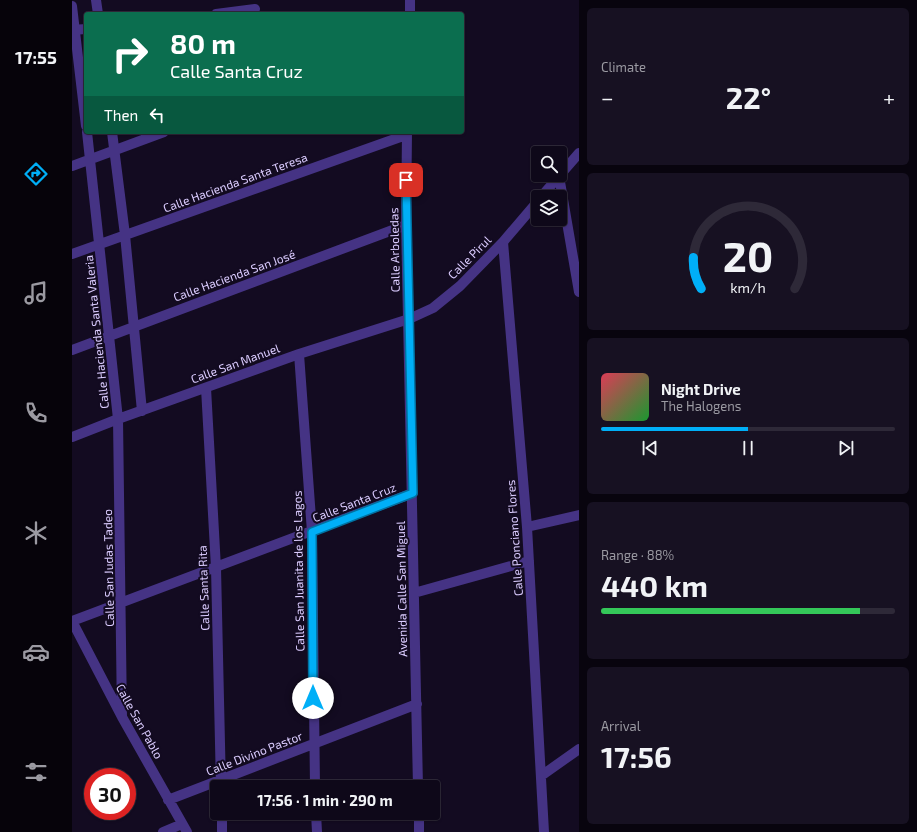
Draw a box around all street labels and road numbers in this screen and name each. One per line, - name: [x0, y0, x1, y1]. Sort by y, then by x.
- street label: Calle Hacienda Santa Teresa: [161, 149, 309, 215]
- street label: Calle Arboledas: [386, 207, 402, 293]
- street label: Calle Pirul: [445, 232, 494, 281]
- street label: Calle Hacienda San José: [171, 246, 297, 304]
- street label: Calle Hacienda Santa Valeria: [81, 254, 111, 410]
- street label: Calle San Manuel: [189, 340, 282, 386]
- street label: Calle Ponciano Flores: [503, 479, 525, 597]
- street label: Calle Santa Cruz: [310, 480, 398, 524]
- street label: Calle San Juanita de los Lagos: [290, 490, 306, 652]
- street label: Calle San Judas Tadeo: [100, 509, 116, 627]
- street label: Avenida Calle San Miguel: [393, 521, 409, 657]
- street label: Calle Santa Rita: [195, 545, 211, 631]
- street label: Calle San Pablo: [114, 681, 166, 761]
- street label: Calle Divino Pastor: [204, 728, 304, 778]

